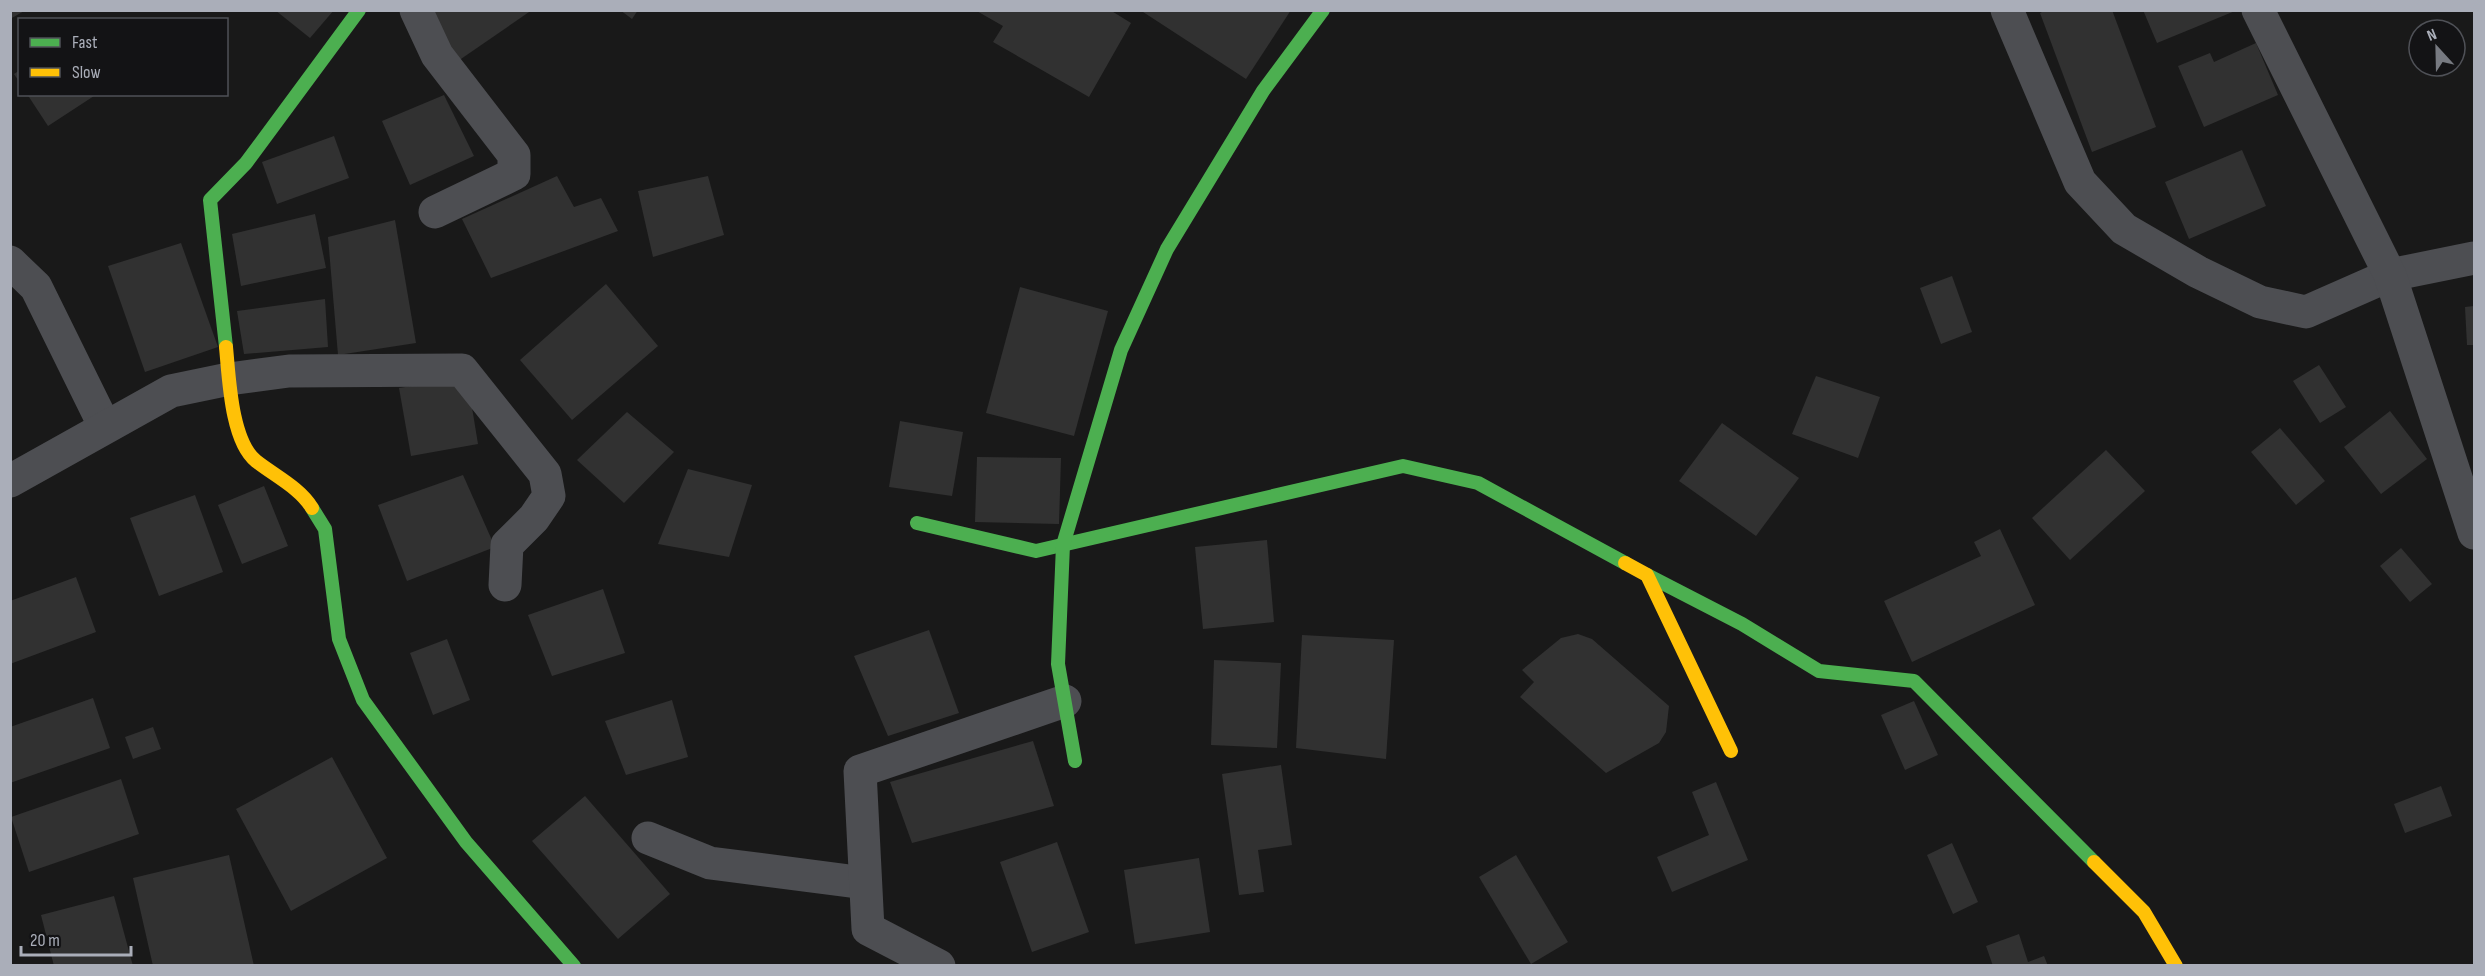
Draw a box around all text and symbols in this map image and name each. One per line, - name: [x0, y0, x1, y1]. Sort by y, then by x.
- legend: [18, 18, 228, 96]
- north arrow: [2407, 18, 2467, 78]
- text: N: [2424, 25, 2439, 46]
- text: Fast: [72, 32, 98, 53]
- text: Slow: [72, 62, 101, 83]
- scale bar: [21, 919, 130, 957]
- text: 20 m: [30, 930, 60, 951]

